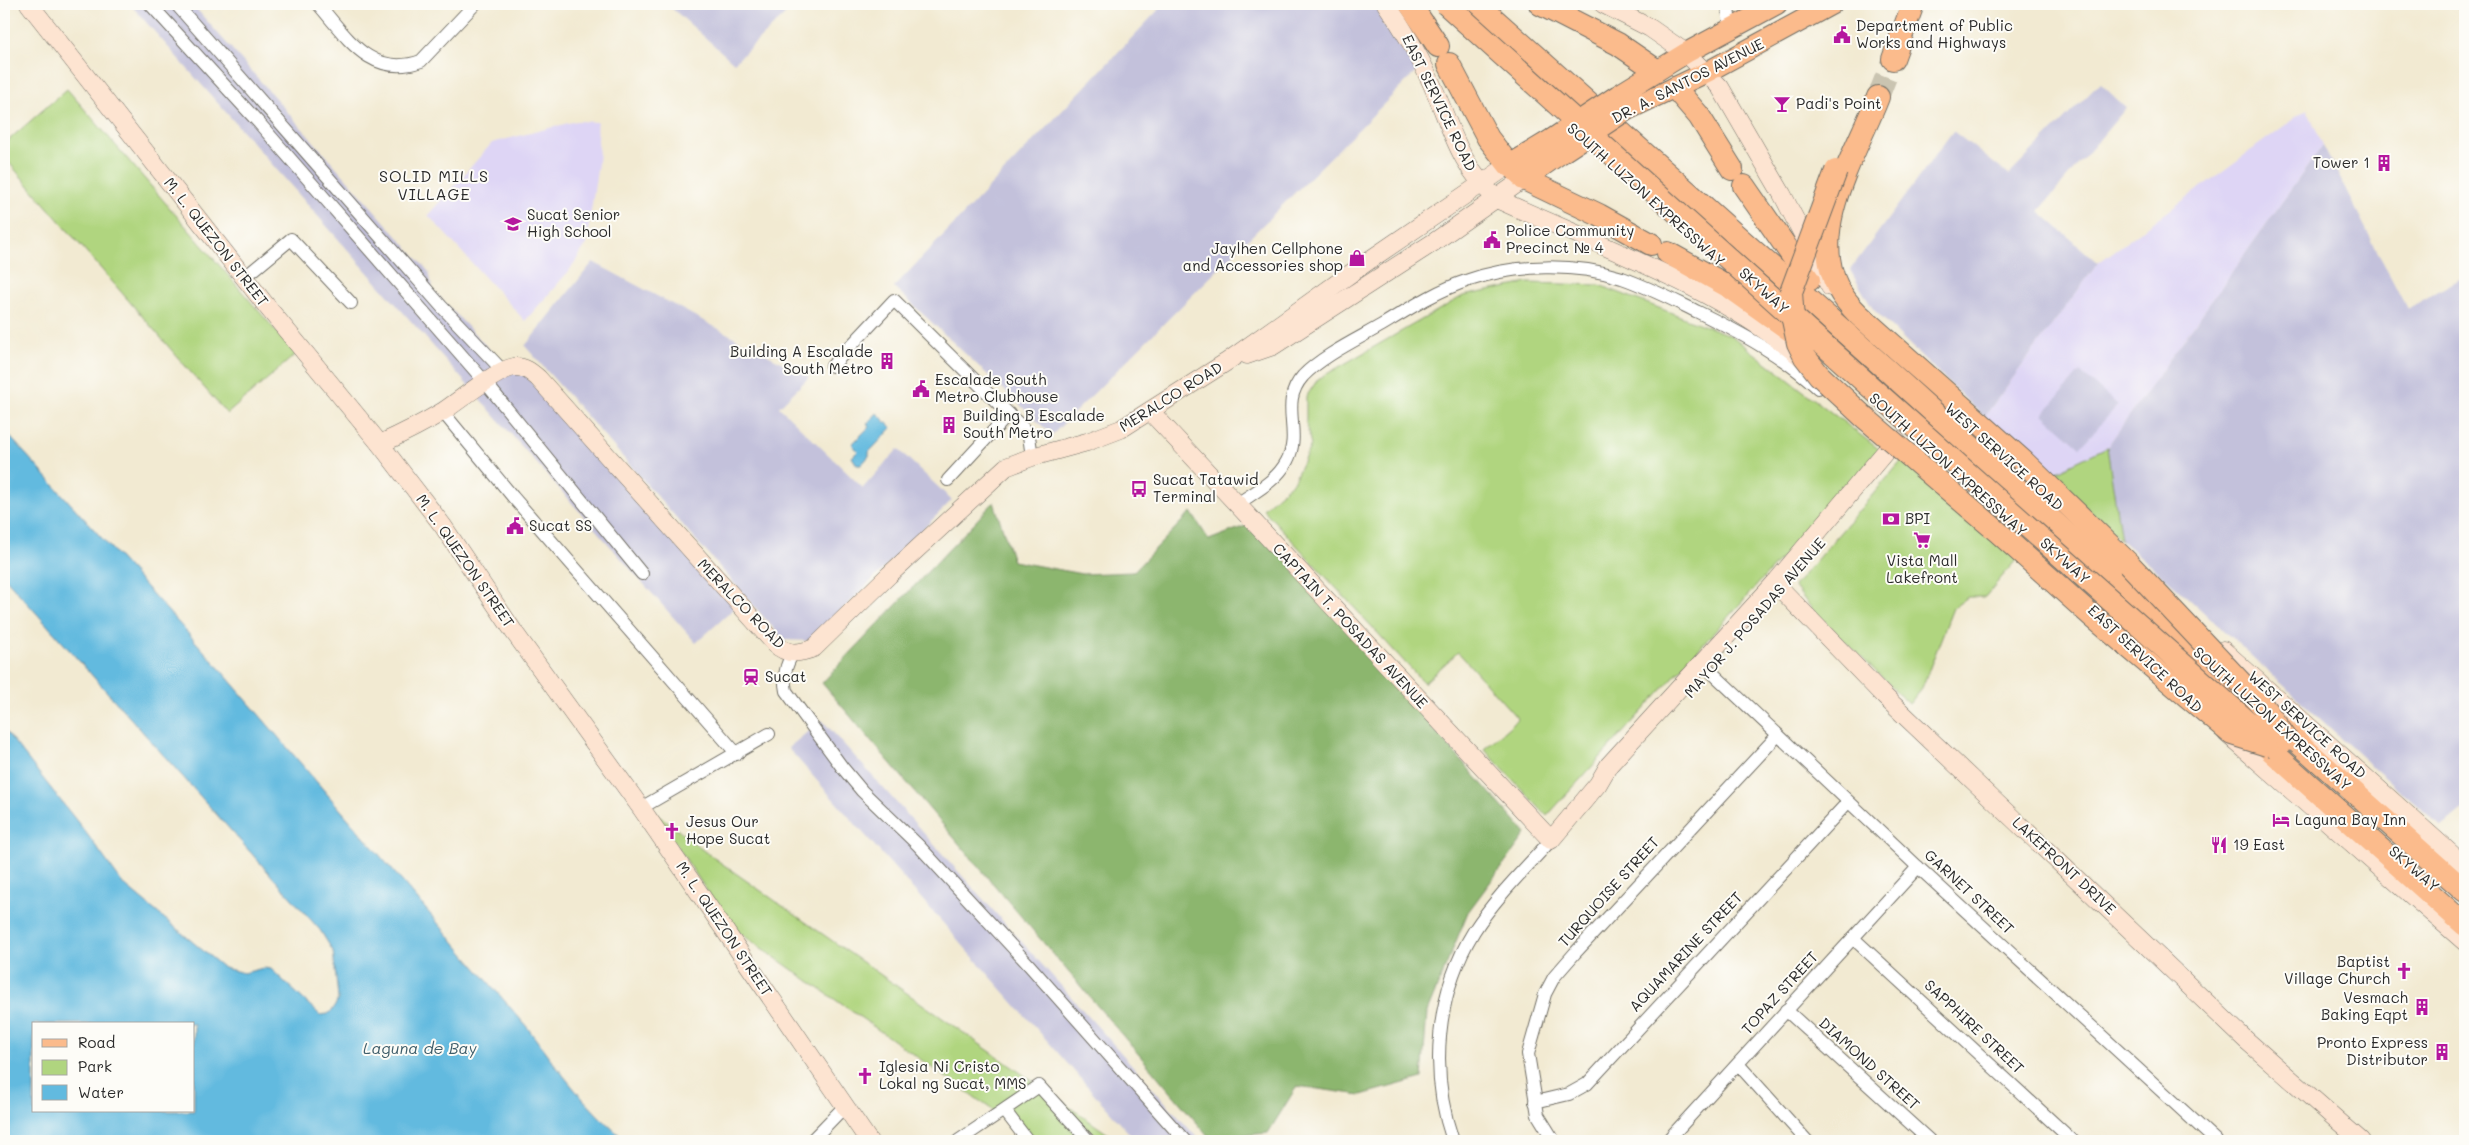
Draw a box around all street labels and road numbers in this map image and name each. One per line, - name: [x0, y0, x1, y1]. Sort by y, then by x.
- street label: EAST SERVICE ROAD: [1398, 31, 1482, 174]
- street label: DR. A. SANTOS AVENUE: [1608, 33, 1767, 127]
- street label: SOUTH LUZON EXPRESSWAY: [1563, 118, 1730, 271]
- street label: M. L. QUEZON STREET: [160, 173, 273, 310]
- street label: SKYWAY: [1735, 262, 1794, 318]
- street label: MERALCO ROAD: [1115, 356, 1226, 436]
- street label: SOUTH LUZON EXPRESSWAY: [1865, 388, 2032, 541]
- street label: WEST SERVICE ROAD: [1941, 398, 2068, 515]
- street label: M. L. QUEZON STREET: [412, 490, 519, 631]
- street label: SKYWAY: [2036, 532, 2095, 588]
- street label: MAYOR J. POSADAS AVENUE: [1679, 533, 1830, 702]
- street label: CAPTAIN T. POSADAS AVENUE: [1269, 538, 1433, 712]
- street label: MERALCO ROAD: [694, 554, 790, 653]
- street label: EAST SERVICE ROAD: [2084, 600, 2207, 717]
- street label: SOUTH LUZON EXPRESSWAY: [2189, 642, 2356, 795]
- street label: WEST SERVICE ROAD: [2244, 666, 2371, 783]
- street label: LAKEFRONT DRIVE: [2009, 812, 2121, 919]
- street label: TURQUOISE STREET: [1553, 832, 1663, 951]
- street label: SKYWAY: [2385, 841, 2444, 896]
- street label: GARNET STREET: [1920, 844, 2019, 938]
- street label: M. L. QUEZON STREET: [672, 857, 777, 1000]
- street label: AQUAMARINE STREET: [1624, 887, 1746, 1016]
- street label: TOPAZ STREET: [1737, 946, 1822, 1038]
- street label: SAPPHIRE STREET: [1921, 975, 2029, 1078]
- street label: DIAMOND STREET: [1815, 1013, 1924, 1114]

